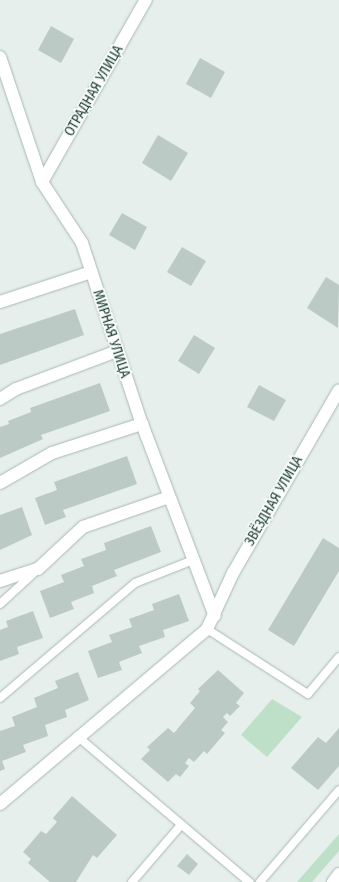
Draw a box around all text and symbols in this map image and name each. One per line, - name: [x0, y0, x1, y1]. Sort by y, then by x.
- street label: ОТРАДНАЯ УЛИЦА: [61, 43, 127, 139]
- street label: МИРНАЯ УЛИЦА: [89, 288, 133, 380]
- street label: ЗВЁЗДНАЯ УЛИЦА: [241, 453, 307, 549]

